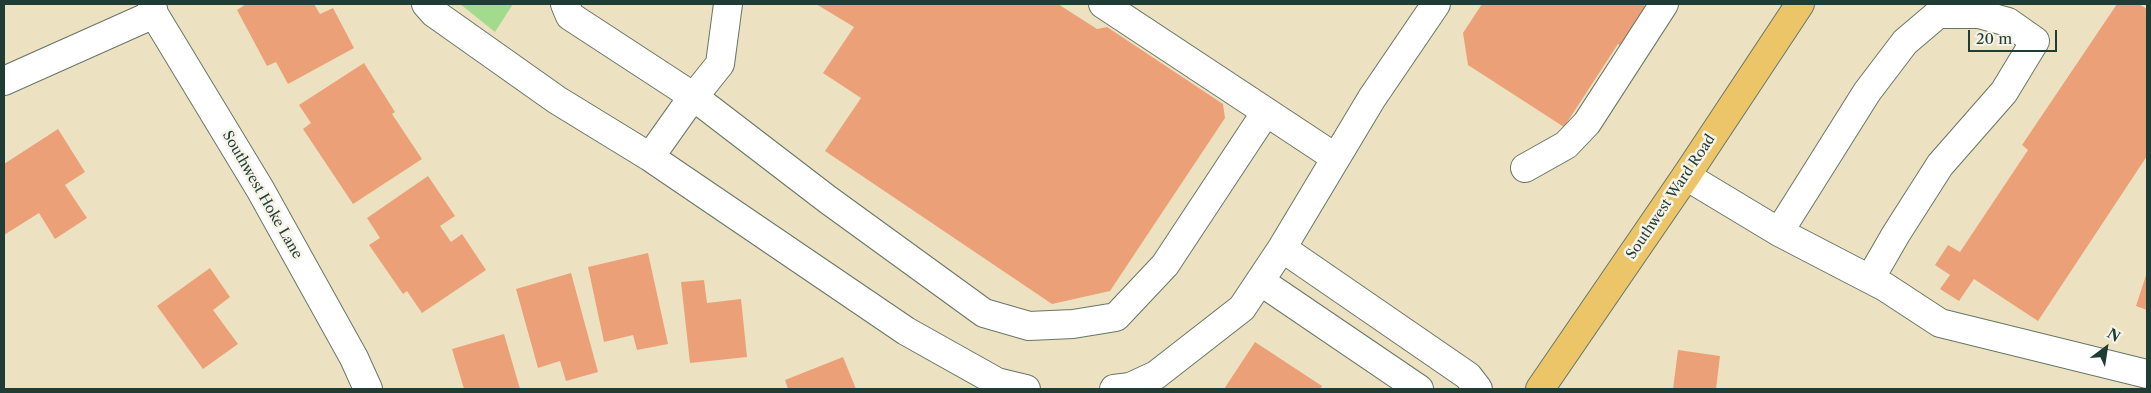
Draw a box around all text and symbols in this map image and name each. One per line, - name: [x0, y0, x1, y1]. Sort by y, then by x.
- scale bar: [1971, 20, 2060, 52]
- text: 20 m: [1976, 29, 2012, 48]
- street label: Southwest Hoke Lane: [218, 128, 306, 262]
- street label: Southwest Ward Road: [1623, 131, 1719, 263]
- north arrow: [2081, 323, 2131, 373]
- text: N: [2104, 324, 2124, 346]

